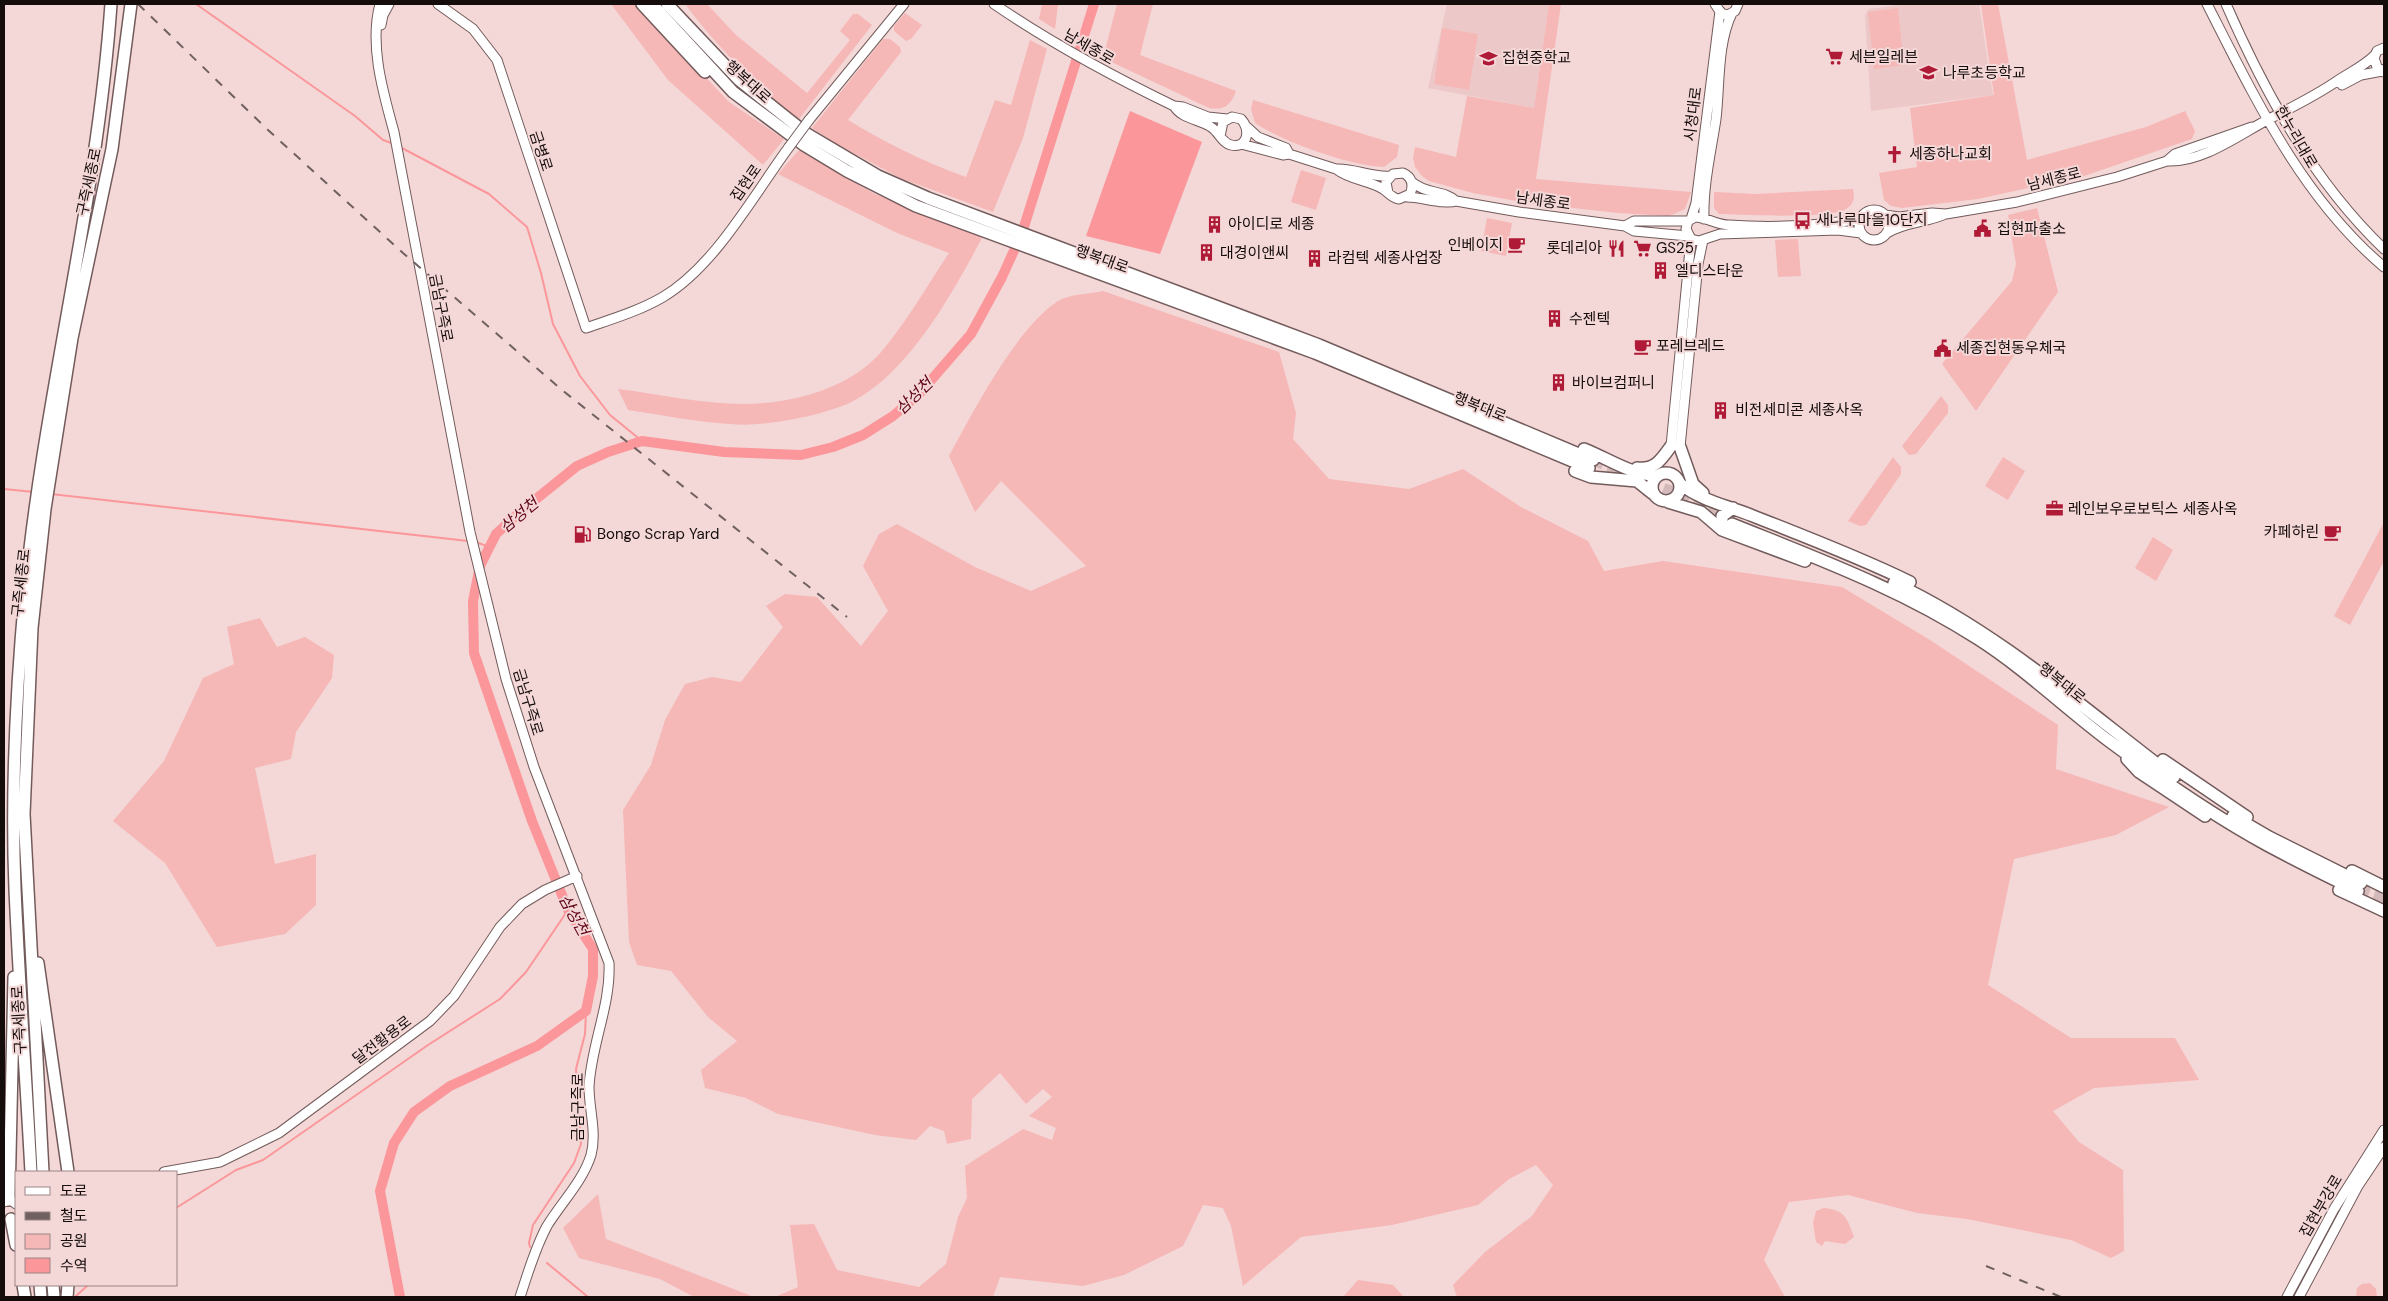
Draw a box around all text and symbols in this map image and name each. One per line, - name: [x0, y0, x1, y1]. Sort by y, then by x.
- street label: 남세종로: [1060, 25, 1118, 69]
- supermarket icon: 세븐일레븐: [1825, 47, 1845, 67]
- place label: 세븐일레븐: [1849, 47, 1918, 67]
- school or university icon: 집현중학교: [1478, 48, 1498, 68]
- place label: 집현중학교: [1502, 48, 1571, 68]
- street label: 행복대로: [721, 56, 775, 108]
- school or university icon: 나루초등학교: [1919, 63, 1939, 83]
- place label: 나루초등학교: [1943, 63, 2026, 83]
- street label: 시청대로: [1680, 85, 1706, 143]
- street label: 한누리대로: [2270, 102, 2322, 172]
- street label: 금병로: [525, 128, 557, 174]
- church icon: 세종하나교회: [1885, 144, 1905, 164]
- place label: 세종하나교회: [1909, 144, 1992, 164]
- street label: 구즉세종로: [72, 146, 106, 218]
- street label: 집현로: [726, 160, 766, 206]
- street label: 남세종로: [2025, 163, 2083, 195]
- street label: 남세종로: [1514, 187, 1572, 215]
- bus stop icon: 새나루마을10단지: [1792, 210, 1812, 230]
- place label: 새나루마을10단지: [1816, 210, 1928, 230]
- building icon: 아이디로 세종: [1204, 214, 1224, 234]
- place label: 아이디로 세종: [1228, 214, 1315, 234]
- public building icon: 집현파출소: [1973, 219, 1993, 239]
- place label: 집현파출소: [1997, 219, 2066, 239]
- place label: 인베이지: [1448, 235, 1503, 255]
- cafe icon: 인베이지: [1507, 235, 1527, 255]
- place label: 롯데리아: [1547, 238, 1602, 258]
- restaurant icon: 롯데리아: [1606, 238, 1626, 258]
- supermarket icon: GS25: [1632, 238, 1652, 258]
- place label: GS25: [1656, 238, 1694, 258]
- street label: 행복대로: [1073, 240, 1131, 278]
- building icon: 대경이앤씨: [1196, 243, 1216, 263]
- place label: 대경이앤씨: [1220, 243, 1289, 263]
- building icon: 라컴텍 세종사업장: [1304, 248, 1324, 268]
- place label: 라컴텍 세종사업장: [1328, 248, 1443, 268]
- building icon: 엘디스타운: [1651, 261, 1671, 281]
- place label: 엘디스타운: [1675, 261, 1744, 281]
- street label: 금남구즉로: [425, 272, 457, 344]
- building icon: 수젠텍: [1545, 309, 1565, 329]
- place label: 수젠텍: [1569, 309, 1610, 329]
- cafe icon: 포레브레드: [1632, 336, 1652, 356]
- place label: 포레브레드: [1656, 336, 1725, 356]
- public building icon: 세종집현동우체국: [1932, 338, 1952, 358]
- place label: 세종집현동우체국: [1956, 338, 2066, 358]
- water label: 삼성천: [891, 372, 939, 419]
- building icon: 바이브컴퍼니: [1548, 373, 1568, 393]
- place label: 바이브컴퍼니: [1572, 373, 1655, 393]
- street label: 행복대로: [1451, 387, 1509, 427]
- building icon: 비전세미콘 세종사옥: [1711, 400, 1731, 420]
- place label: 비전세미콘 세종사옥: [1735, 400, 1863, 420]
- water label: 삼성천: [495, 491, 544, 537]
- office icon: 레인보우로보틱스 세종사옥: [2044, 499, 2064, 519]
- place label: 레인보우로보틱스 세종사옥: [2068, 499, 2238, 519]
- place label: 카페하린: [2264, 522, 2319, 542]
- cafe icon: 카페하린: [2323, 522, 2343, 542]
- fuel station icon: Bongo Scrap Yard: [573, 524, 593, 544]
- place label: Bongo Scrap Yard: [597, 524, 719, 544]
- street label: 구즉세종로: [7, 548, 35, 618]
- street label: 행복대로: [2034, 658, 2090, 708]
- street label: 금남구즉로: [508, 666, 548, 738]
- water label: 삼성천: [554, 891, 595, 941]
- street label: 구즉세종로: [7, 985, 31, 1055]
- street label: 달전황용로: [348, 1011, 416, 1069]
- street label: 금남구즉로: [568, 1072, 588, 1142]
- legend: [15, 1171, 178, 1286]
- street label: 집현부강로: [2295, 1171, 2347, 1241]
- text: 도로: [60, 1181, 88, 1201]
- text: 철도: [60, 1206, 88, 1226]
- text: 공원: [60, 1231, 88, 1251]
- text: 수역: [60, 1256, 88, 1276]

